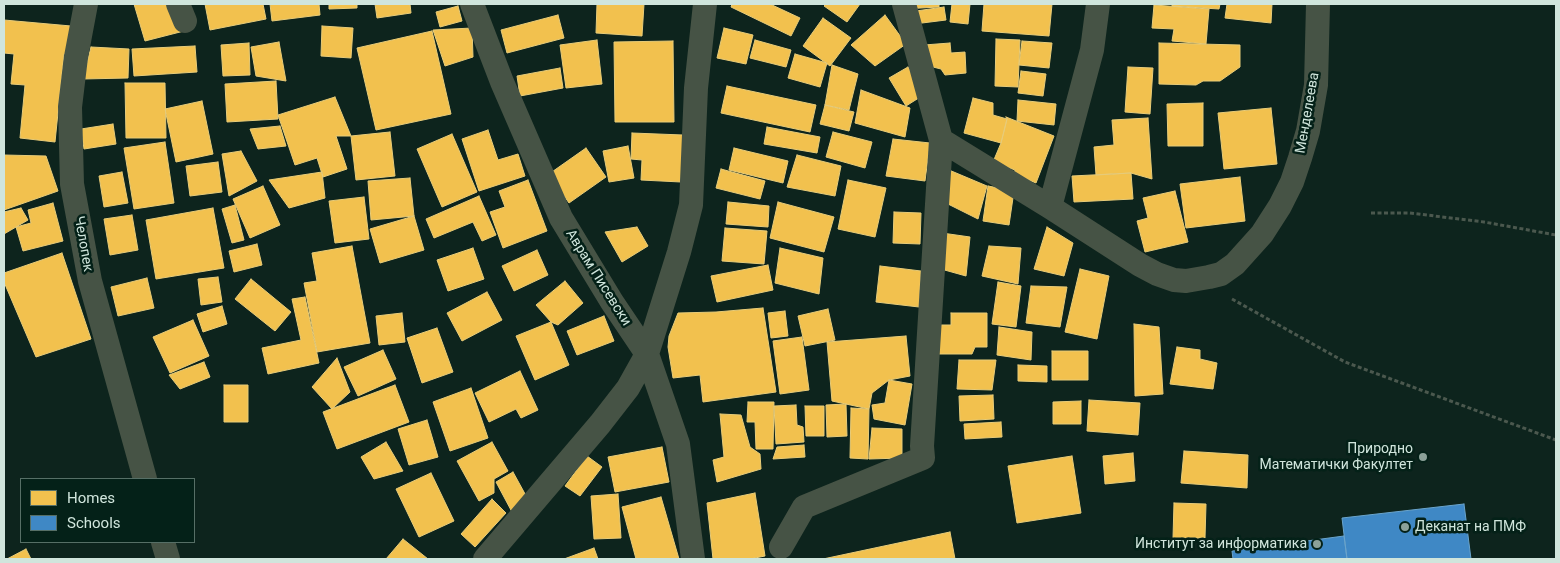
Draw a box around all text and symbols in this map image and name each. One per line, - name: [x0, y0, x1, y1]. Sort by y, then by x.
- street label: Менделеева: [1293, 71, 1323, 155]
- street label: Челопек: [70, 215, 96, 273]
- street label: Аврам Писевски: [562, 227, 634, 329]
- place label: Природно Математички Факултет: [1260, 441, 1413, 474]
- marker: Природно Математички Факултет: [1417, 451, 1429, 463]
- legend: [20, 478, 195, 543]
- text: Homes: [67, 489, 115, 507]
- text: Schools: [67, 514, 121, 532]
- place label: Деканат на ПМФ: [1415, 519, 1526, 535]
- marker: Деканат на ПМФ: [1399, 521, 1411, 533]
- place label: Институт за информатика: [1135, 536, 1307, 552]
- marker: Институт за информатика: [1311, 538, 1323, 550]

